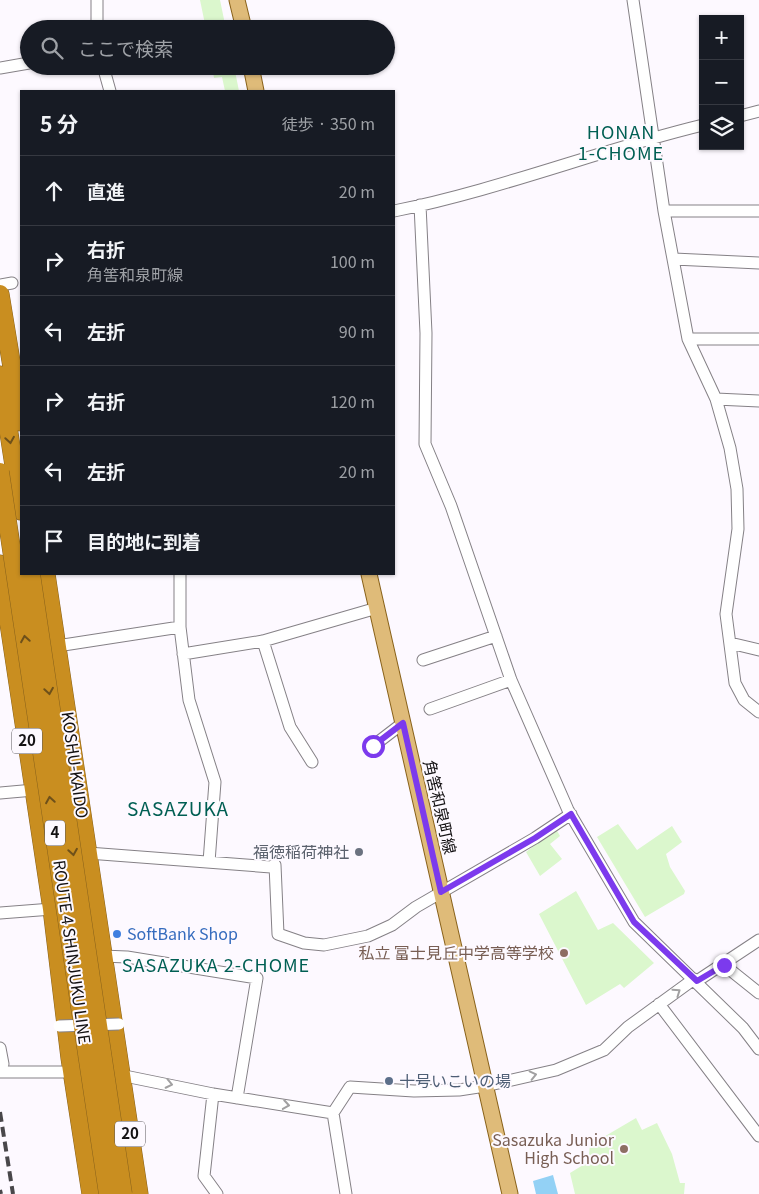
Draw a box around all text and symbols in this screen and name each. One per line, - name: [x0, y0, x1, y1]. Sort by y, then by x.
- map controls: [699, 15, 744, 150]
- button: +: [699, 15, 744, 60]
- search box: [20, 20, 395, 75]
- icon: search: [38, 34, 66, 62]
- text: ここで検索: [78, 34, 173, 61]
- button: −: [699, 60, 744, 105]
- button: layers: [699, 105, 744, 150]
- text: 5 分: [40, 108, 78, 138]
- text: 徒歩 · 350 m: [282, 111, 375, 135]
- district label: HONAN 1-CHOME: [578, 118, 664, 165]
- icon: ahead: [40, 177, 68, 205]
- text: 直進: [87, 177, 125, 204]
- text: 20 m: [339, 179, 375, 203]
- text: 右折: [87, 235, 125, 262]
- icon: right: [40, 247, 68, 275]
- text: 100 m: [330, 249, 375, 273]
- text: 角筈和泉町線: [87, 262, 183, 286]
- icon: left: [40, 317, 68, 345]
- text: 左折: [87, 317, 125, 344]
- text: 90 m: [339, 319, 375, 343]
- icon: right: [40, 387, 68, 415]
- text: 右折: [87, 387, 125, 414]
- text: 120 m: [330, 389, 375, 413]
- one-way arrow: [5, 436, 15, 445]
- icon: left: [40, 457, 68, 485]
- text: 左折: [87, 457, 125, 484]
- text: 20 m: [339, 459, 375, 483]
- icon: arrive: [40, 527, 68, 555]
- text: 目的地に到着: [87, 527, 201, 554]
- one-way arrow: [21, 634, 31, 643]
- one-way arrow: [43, 688, 54, 696]
- street label: KOSHU-KAIDO: [57, 710, 95, 820]
- road number: 20: [12, 728, 42, 754]
- route start: [362, 735, 385, 758]
- street label: 角筈和泉町線: [418, 757, 463, 856]
- district label: SASAZUKA: [127, 794, 229, 821]
- one-way arrow: [45, 795, 55, 804]
- road number: 4: [45, 820, 65, 846]
- place label: 福徳稲荷神社: [253, 839, 349, 863]
- marker: 福徳稲荷神社: [353, 846, 365, 858]
- one-way arrow: [67, 848, 78, 856]
- street label: ROUTE 4 SHINJUKU LINE: [48, 858, 98, 1045]
- place label: SoftBank Shop: [127, 921, 238, 945]
- marker: SoftBank Shop: [111, 928, 123, 940]
- place label: 私立 富士見丘中学高等学校: [358, 940, 554, 964]
- marker: 私立 富士見丘中学高等学校: [558, 947, 570, 959]
- district label: SASAZUKA 2-CHOME: [122, 951, 310, 977]
- route end: [713, 954, 736, 977]
- one-way arrow: [671, 989, 680, 998]
- place label: 十号いこいの場: [399, 1068, 511, 1092]
- one-way arrow: [528, 1070, 537, 1081]
- marker: 十号いこいの場: [383, 1075, 395, 1087]
- one-way arrow: [164, 1078, 173, 1089]
- one-way arrow: [281, 1100, 290, 1110]
- road number: 20: [115, 1122, 145, 1146]
- place label: Sasazuka Junior High School: [492, 1127, 615, 1169]
- marker: Sasazuka Junior High School: [618, 1143, 630, 1155]

